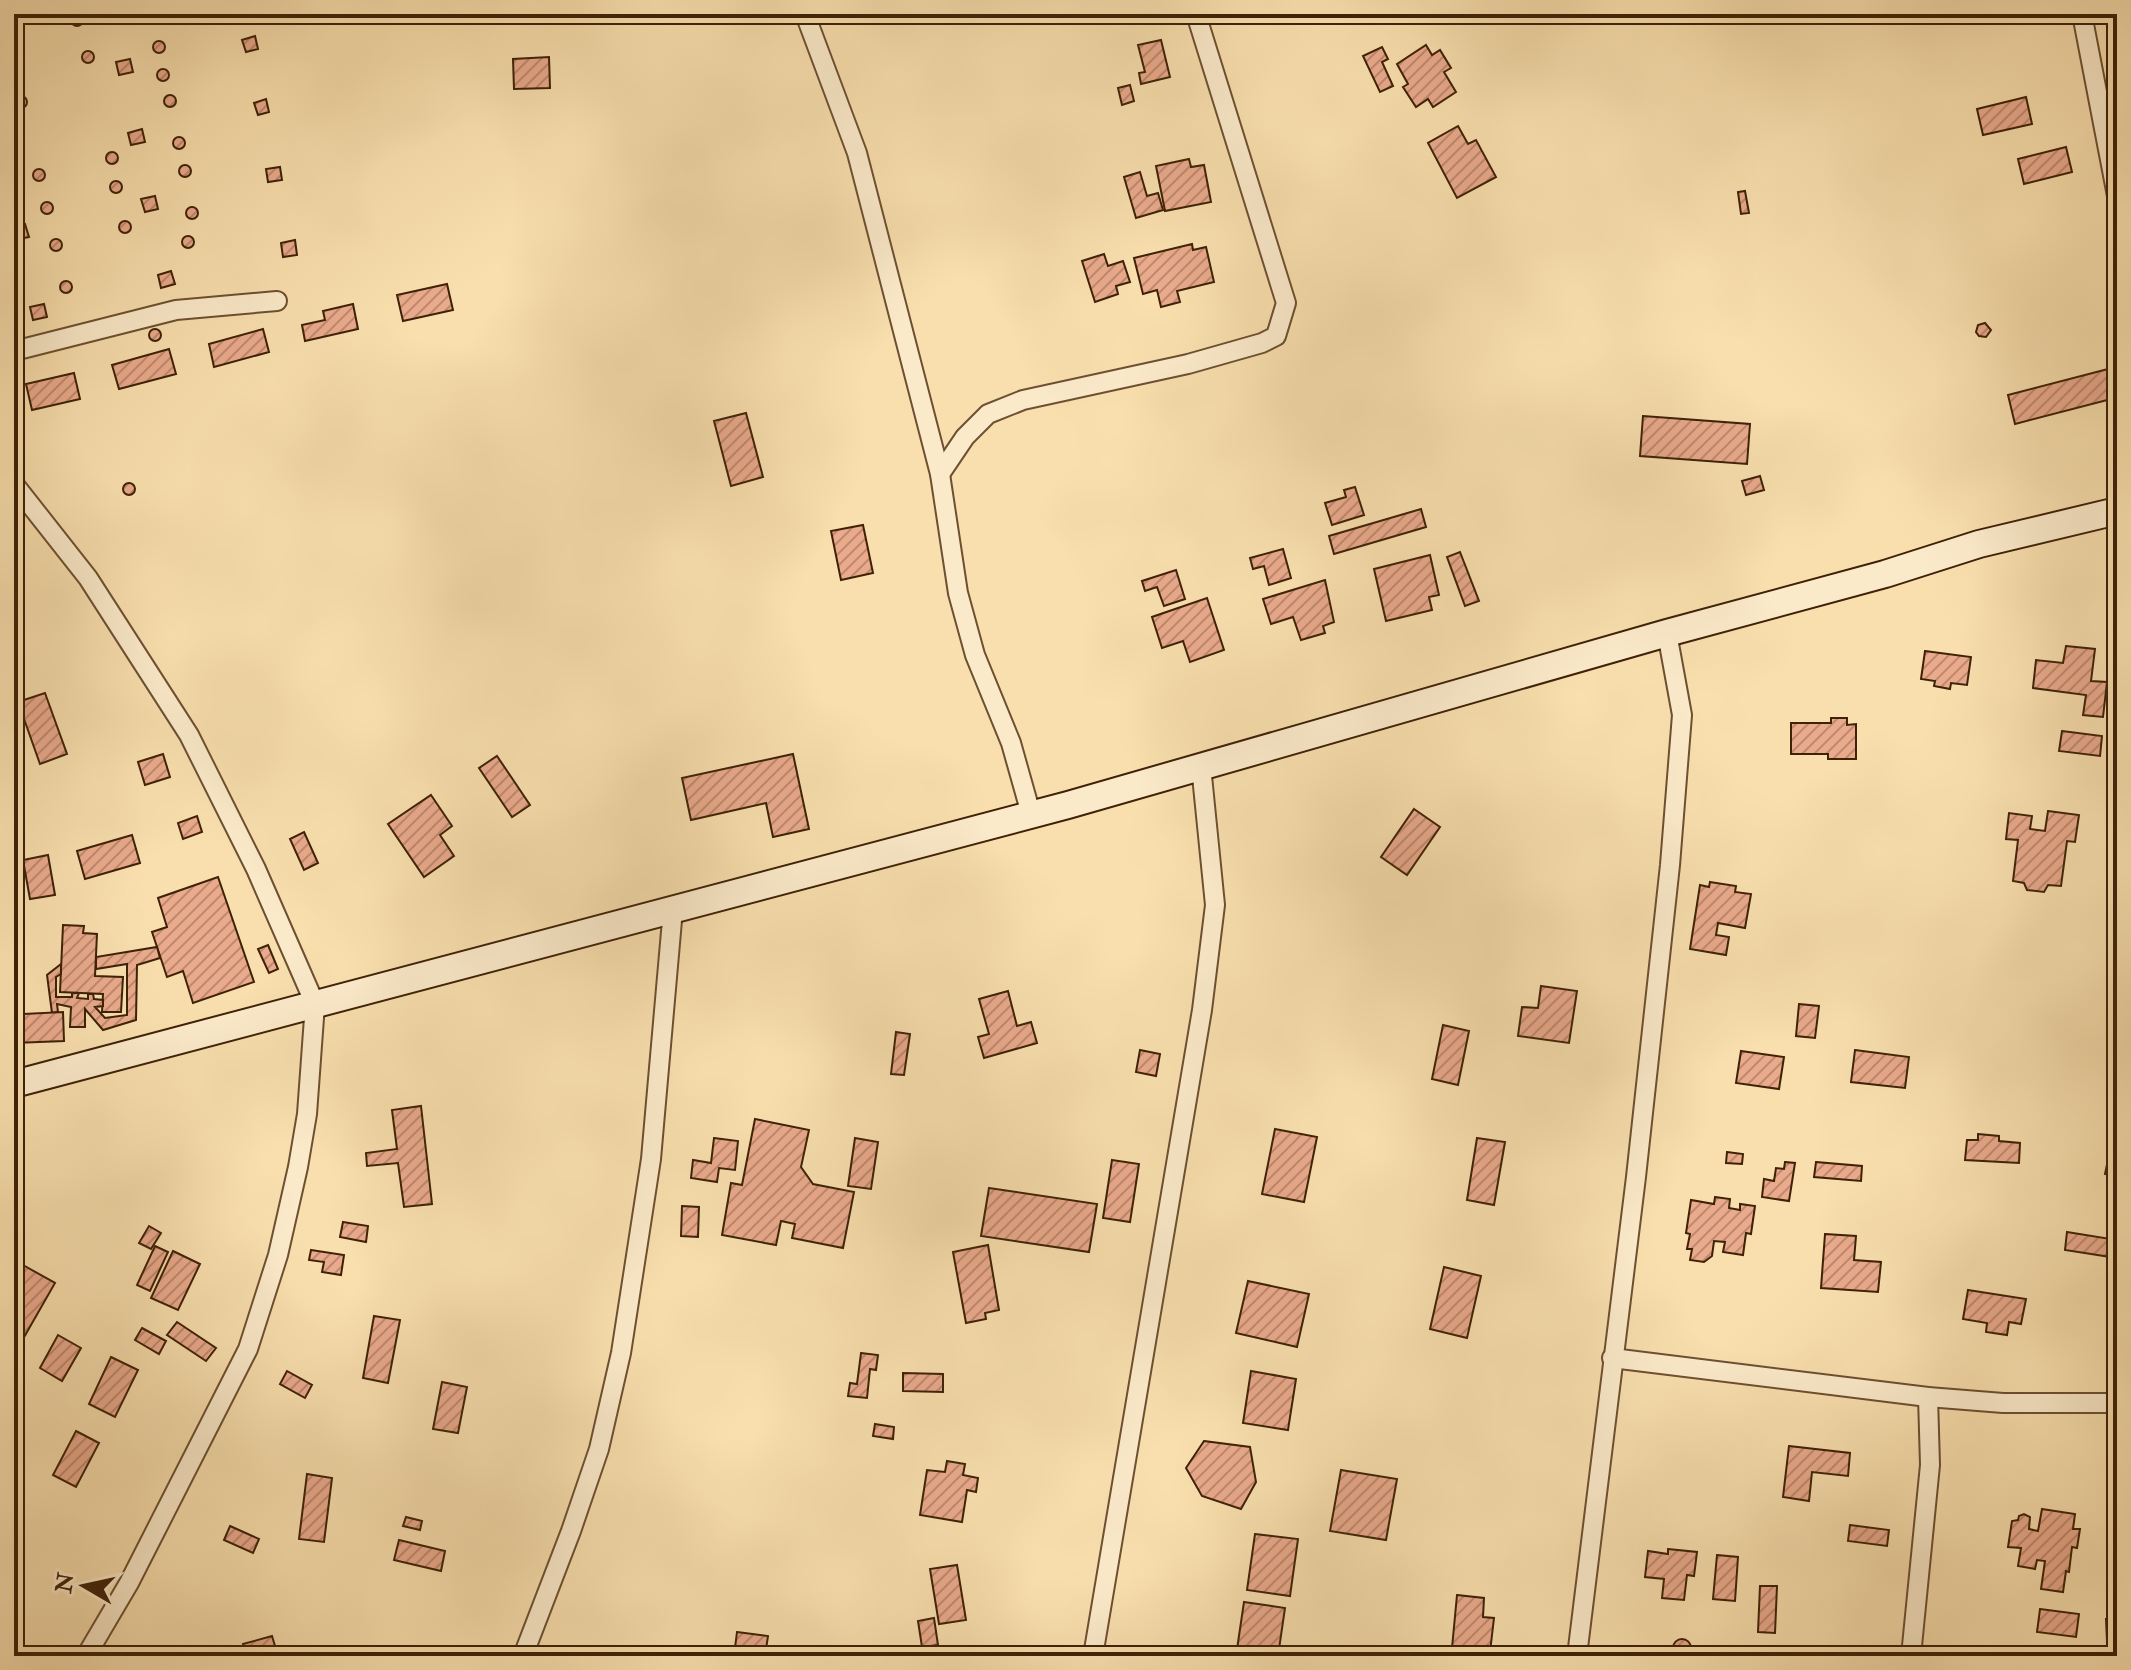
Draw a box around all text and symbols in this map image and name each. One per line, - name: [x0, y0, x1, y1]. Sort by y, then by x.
- north arrow: [44, 1546, 124, 1626]
- text: N: [50, 1571, 81, 1596]

